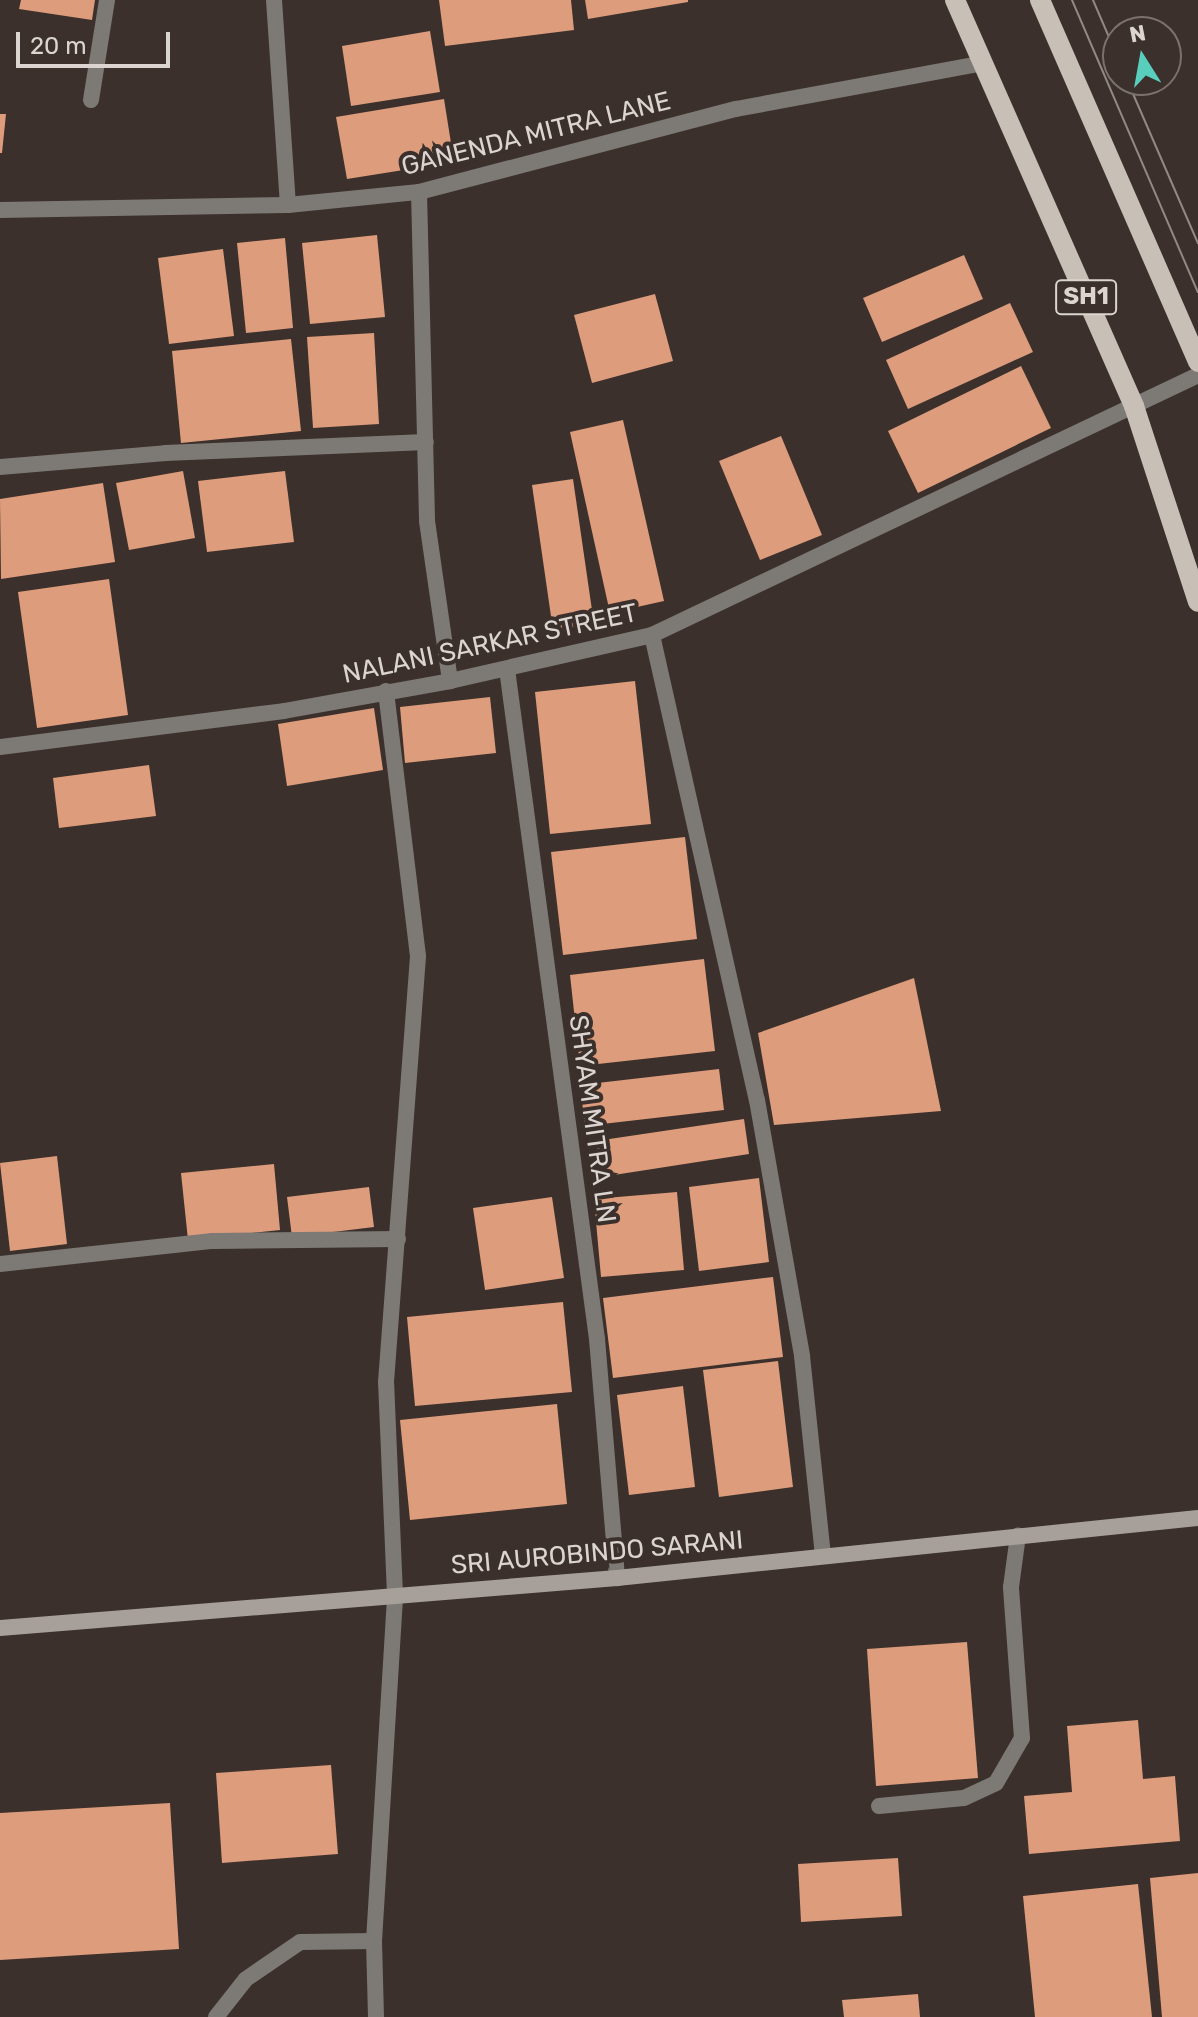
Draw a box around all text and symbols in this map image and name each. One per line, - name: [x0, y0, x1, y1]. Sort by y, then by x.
- scale bar: [20, 16, 174, 66]
- north arrow: [1102, 16, 1182, 96]
- text: N: [1127, 19, 1148, 49]
- text: 20 m: [30, 32, 87, 60]
- street label: GANENDA MITRA LANE: [398, 85, 674, 183]
- road number: SH1: [1054, 277, 1118, 317]
- street label: NALANI SARKAR STREET: [340, 598, 640, 690]
- street label: SHYAM MITRA LN: [562, 1013, 622, 1225]
- street label: SRI AUROBINDO SARANI: [449, 1525, 745, 1581]

